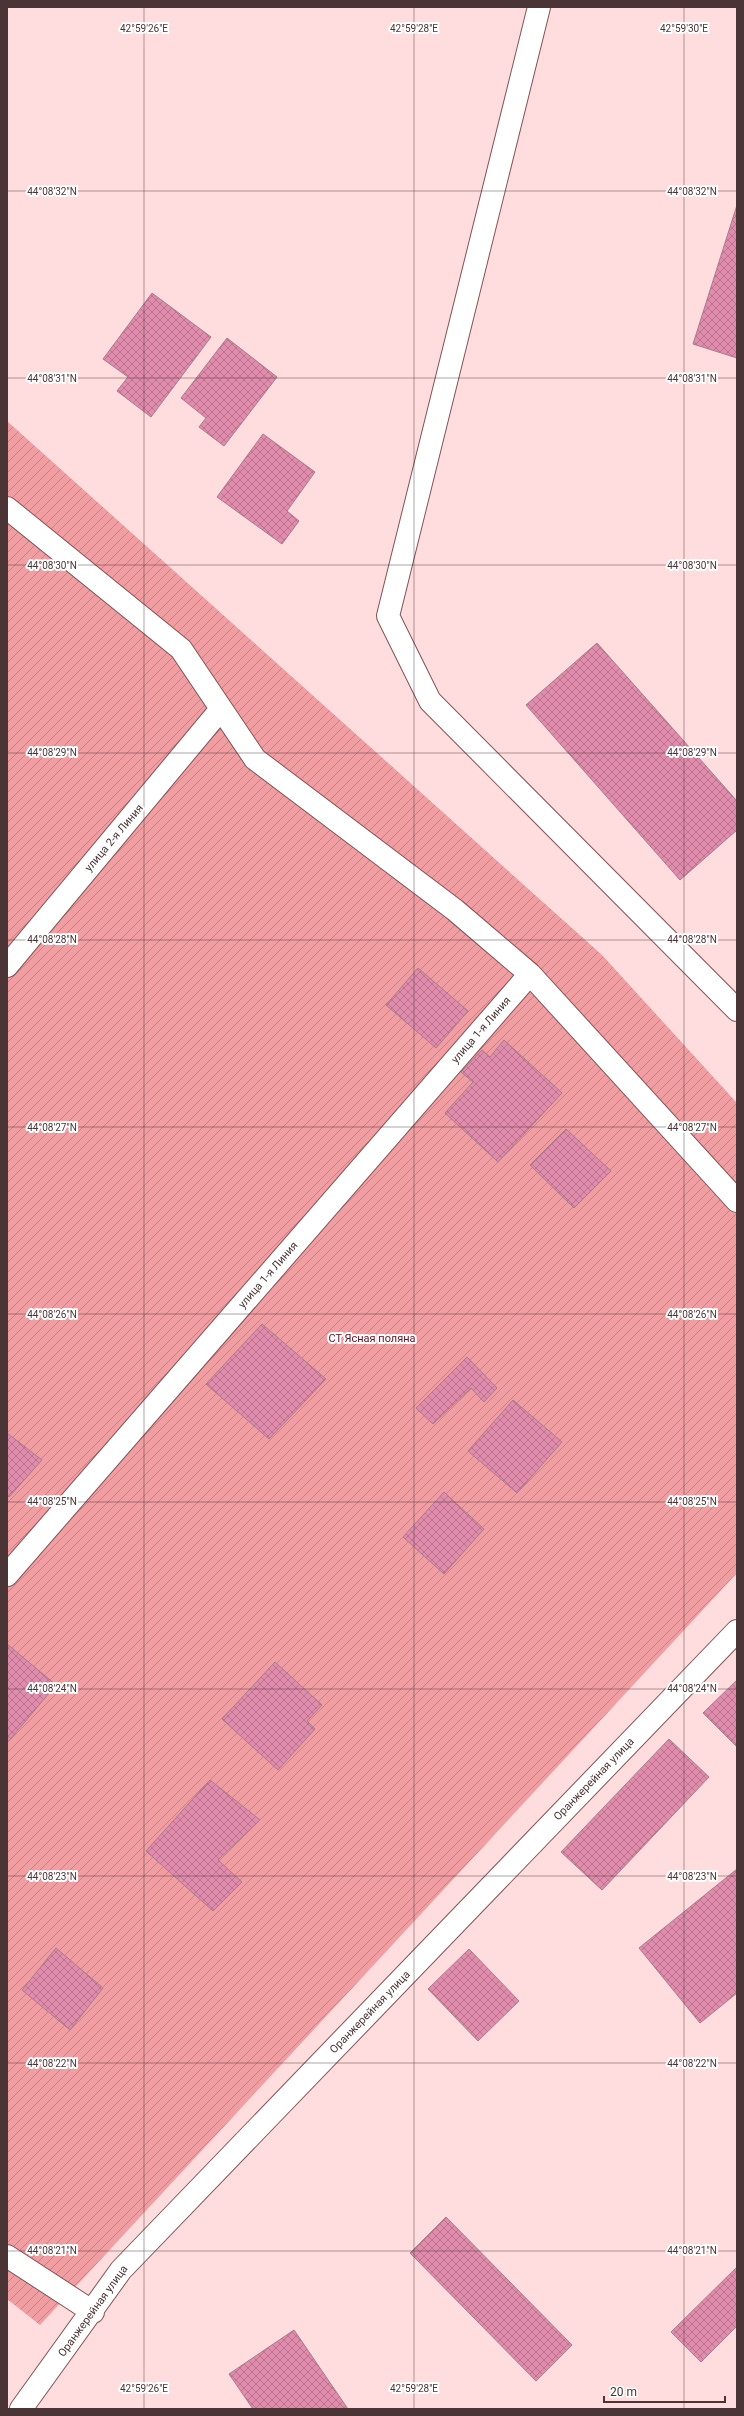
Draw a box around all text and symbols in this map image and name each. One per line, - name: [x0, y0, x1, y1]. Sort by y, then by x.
- text: 42°59'26"E: [120, 23, 168, 34]
- text: 42°59'28"E: [390, 23, 438, 34]
- text: 42°59'30"E: [660, 23, 708, 34]
- text: 44°08'32"N: [27, 186, 77, 197]
- text: 44°08'32"N: [667, 186, 717, 197]
- text: 44°08'31"N: [27, 373, 77, 384]
- text: 44°08'31"N: [667, 373, 717, 384]
- text: 44°08'30"N: [27, 560, 77, 571]
- text: 44°08'30"N: [667, 560, 717, 571]
- text: 44°08'29"N: [27, 747, 77, 758]
- text: 44°08'29"N: [667, 747, 717, 758]
- street label: улица 2-я Линия: [82, 802, 146, 874]
- text: 44°08'28"N: [27, 934, 77, 945]
- text: 44°08'28"N: [667, 934, 717, 945]
- street label: улица 1-я Линия: [449, 994, 513, 1066]
- text: 44°08'27"N: [27, 1122, 77, 1133]
- text: 44°08'27"N: [667, 1122, 717, 1133]
- street label: улица 1-я Линия: [236, 1239, 300, 1311]
- text: 44°08'26"N: [27, 1309, 77, 1320]
- text: 44°08'26"N: [667, 1309, 717, 1320]
- park label: СТ Ясная поляна: [328, 1332, 416, 1345]
- text: 44°08'25"N: [27, 1496, 77, 1507]
- text: 44°08'25"N: [667, 1496, 717, 1507]
- text: 44°08'24"N: [27, 1683, 77, 1694]
- text: 44°08'24"N: [667, 1683, 717, 1694]
- street label: Оранжерейная улица: [551, 1735, 637, 1823]
- text: 44°08'23"N: [27, 1871, 77, 1882]
- text: 44°08'23"N: [667, 1871, 717, 1882]
- street label: Оранжерейная улица: [327, 1968, 413, 2056]
- text: 44°08'22"N: [27, 2058, 77, 2069]
- text: 44°08'22"N: [667, 2058, 717, 2069]
- text: 44°08'21"N: [27, 2245, 77, 2256]
- text: 44°08'21"N: [667, 2245, 717, 2256]
- street label: Оранжерейная улица: [55, 2263, 131, 2359]
- scale bar: [604, 2378, 725, 2404]
- text: 42°59'26"E: [120, 2383, 168, 2394]
- text: 42°59'28"E: [390, 2383, 438, 2394]
- text: 20 m: [610, 2385, 637, 2399]

